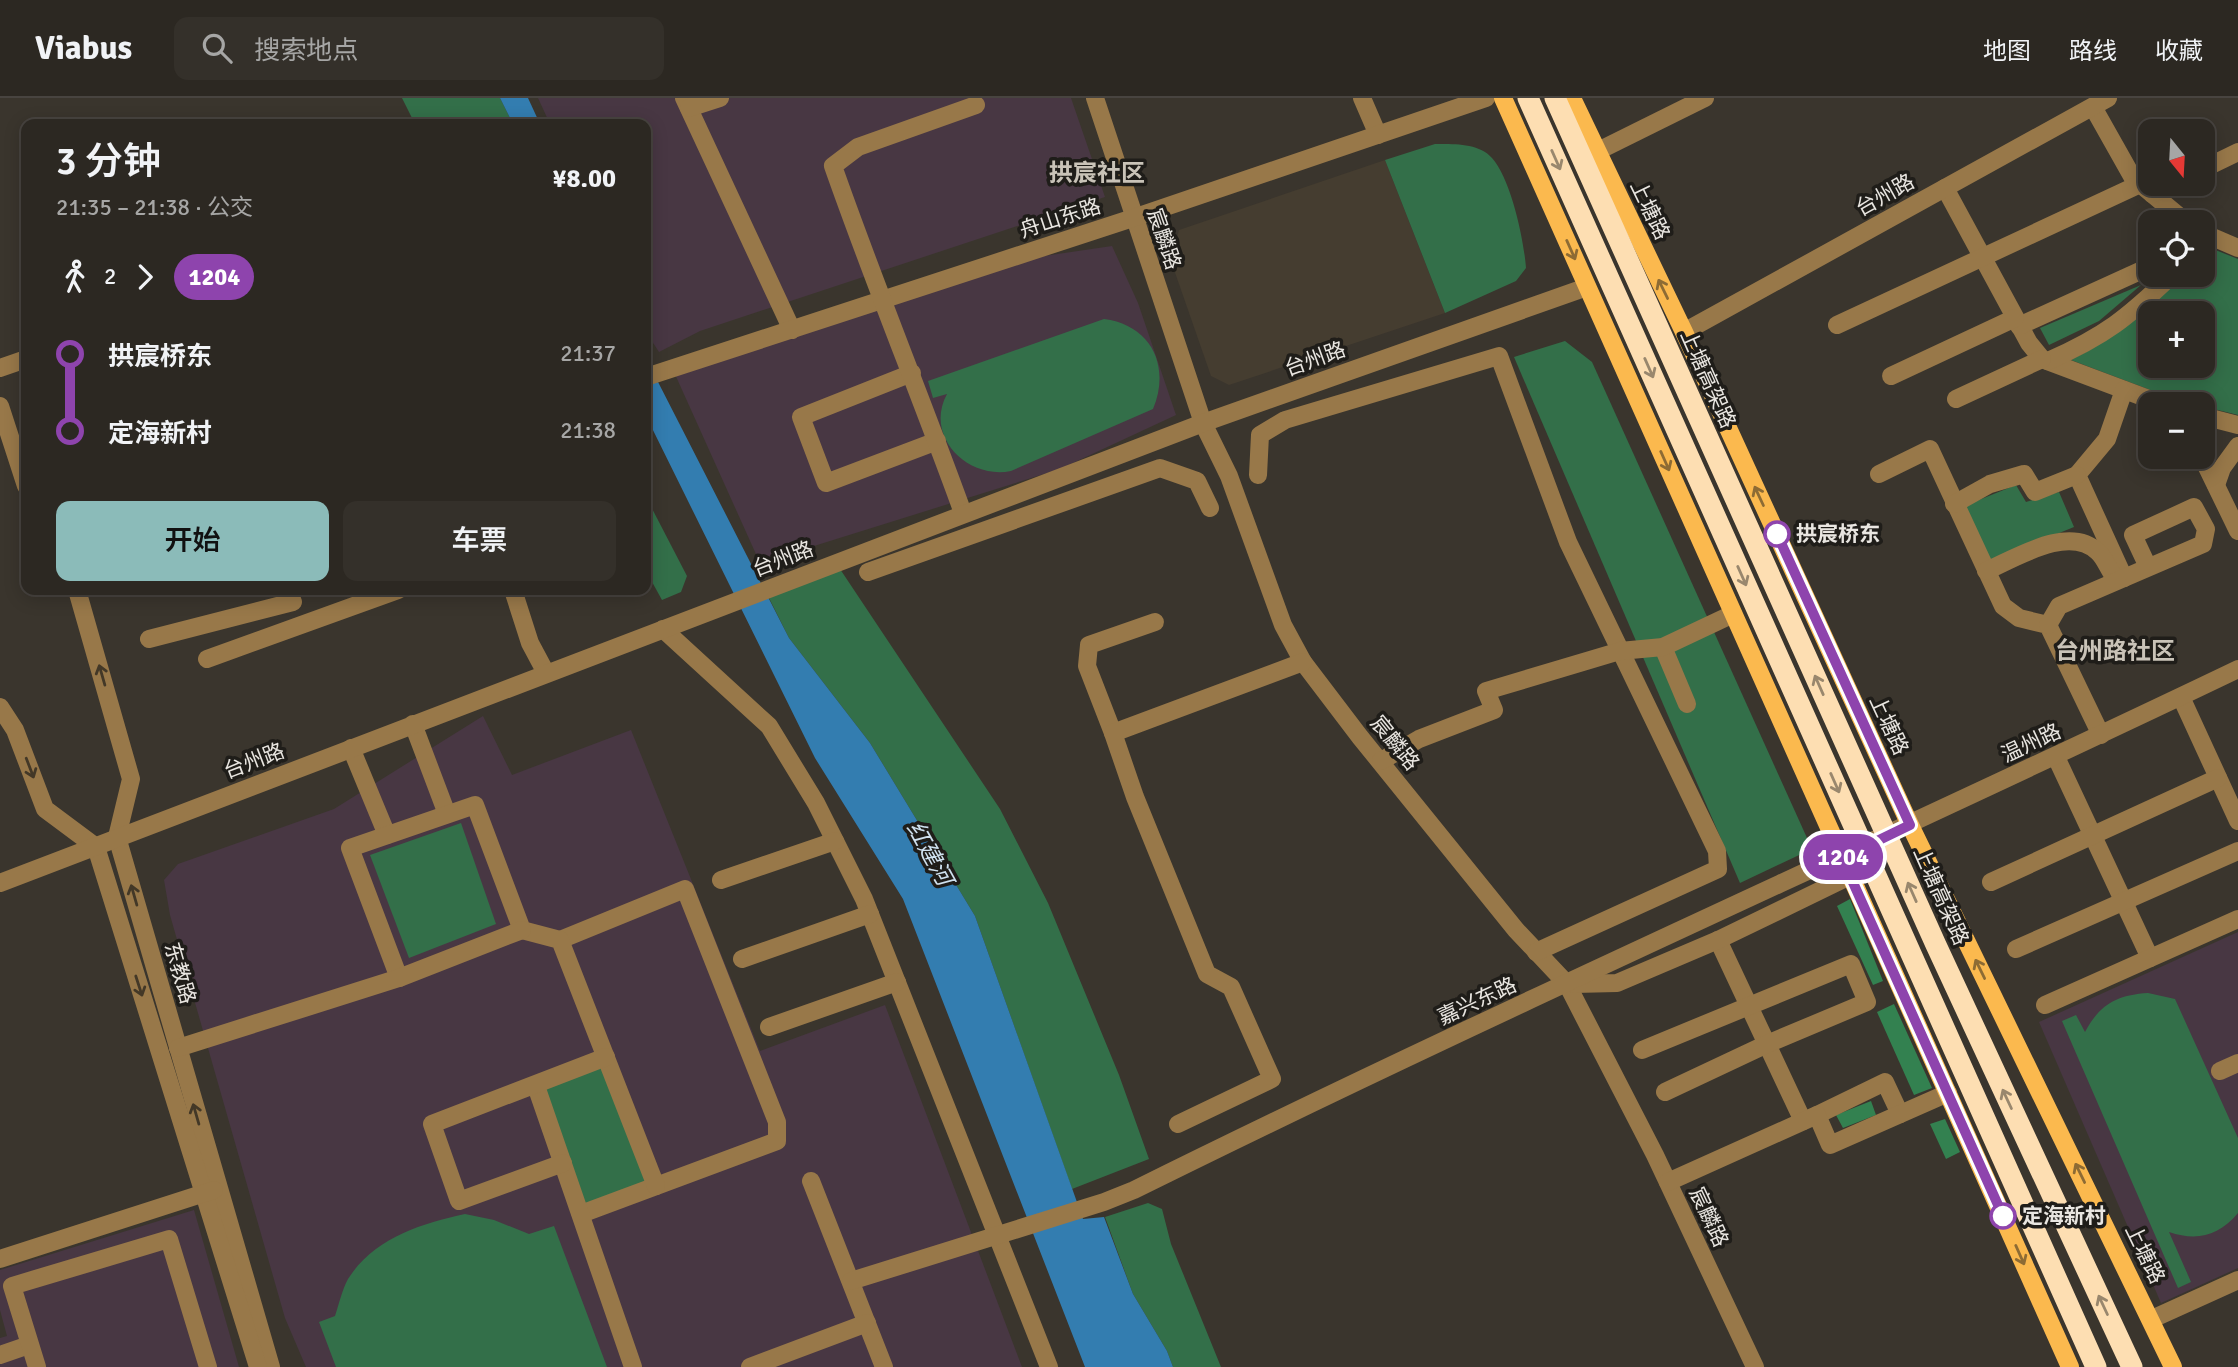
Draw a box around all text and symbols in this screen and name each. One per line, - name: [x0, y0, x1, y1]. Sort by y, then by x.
- search box: [174, 17, 664, 80]
- text: Viabus: [35, 28, 132, 69]
- icon: search: [198, 29, 236, 67]
- text: 搜索地点: [254, 35, 358, 67]
- text: 地图: [1983, 36, 2031, 66]
- text: 路线: [2069, 36, 2117, 66]
- text: 收藏: [2155, 36, 2203, 66]
- north arrow: [2138, 119, 2216, 196]
- map controls: [2138, 119, 2215, 469]
- text: 3 分钟: [56, 138, 161, 185]
- one-way arrow: [1550, 149, 1563, 170]
- district label: 拱宸社区: [1049, 158, 1145, 188]
- text: ¥8.00: [552, 163, 616, 195]
- street label: 台州路: [1851, 168, 1919, 222]
- street label: 上塘路: [1625, 176, 1675, 244]
- text: 21:35 – 21:38 · 公交: [56, 193, 253, 222]
- street label: 舟山东路: [1016, 193, 1104, 243]
- street label: 宸麟路: [1141, 205, 1187, 273]
- button: locate: [2138, 210, 2215, 287]
- one-way arrow: [1565, 239, 1578, 260]
- icon: walk: [56, 258, 94, 296]
- icon: forward: [126, 258, 164, 296]
- text: 2: [104, 262, 116, 291]
- text: 1204: [188, 262, 240, 292]
- one-way arrow: [1656, 279, 1669, 300]
- button: +: [2138, 301, 2215, 378]
- street label: 上塘高架路: [1675, 326, 1741, 432]
- street label: 台州路: [1281, 336, 1349, 382]
- text: 21:37: [560, 339, 616, 368]
- text: 拱宸桥东: [108, 341, 212, 373]
- one-way arrow: [1643, 357, 1656, 378]
- button: −: [2138, 392, 2215, 469]
- text: 21:38: [560, 416, 616, 445]
- text: 定海新村: [108, 418, 212, 450]
- one-way arrow: [1659, 450, 1672, 471]
- one-way arrow: [1752, 486, 1765, 507]
- button: 开始: [56, 501, 329, 581]
- button: 车票: [343, 501, 616, 581]
- marker: 拱宸桥东: [1764, 521, 1790, 547]
- place label: 拱宸桥东: [1796, 521, 1880, 547]
- street label: 台州路: [749, 536, 817, 582]
- one-way arrow: [1736, 564, 1749, 586]
- district label: 台州路社区: [2055, 636, 2175, 666]
- one-way arrow: [94, 665, 107, 687]
- one-way arrow: [1812, 674, 1825, 696]
- street label: 上塘路: [1864, 691, 1914, 759]
- street label: 宸麟路: [1365, 710, 1425, 776]
- street label: 温州路: [1997, 718, 2065, 768]
- street label: 台州路: [220, 738, 288, 784]
- one-way arrow: [25, 756, 37, 778]
- one-way arrow: [1829, 772, 1842, 793]
- water label: 红建河: [900, 816, 961, 894]
- line badge: 1204: [1794, 834, 1892, 880]
- text: 1204: [1817, 842, 1869, 872]
- street label: 上塘高架路: [1908, 843, 1974, 949]
- one-way arrow: [1905, 882, 1918, 903]
- one-way arrow: [126, 884, 139, 906]
- street label: 东教路: [159, 939, 201, 1007]
- one-way arrow: [1973, 959, 1986, 980]
- street label: 嘉兴东路: [1433, 971, 1521, 1031]
- one-way arrow: [134, 974, 146, 996]
- one-way arrow: [2000, 1089, 2013, 1110]
- one-way arrow: [189, 1103, 202, 1125]
- one-way arrow: [2073, 1163, 2087, 1184]
- street label: 宸麟路: [1684, 1183, 1734, 1251]
- marker: 定海新村: [1990, 1203, 2016, 1229]
- place label: 定海新村: [2022, 1203, 2106, 1229]
- street label: 上塘路: [2120, 1220, 2170, 1288]
- one-way arrow: [2014, 1244, 2027, 1265]
- one-way arrow: [2096, 1295, 2109, 1316]

